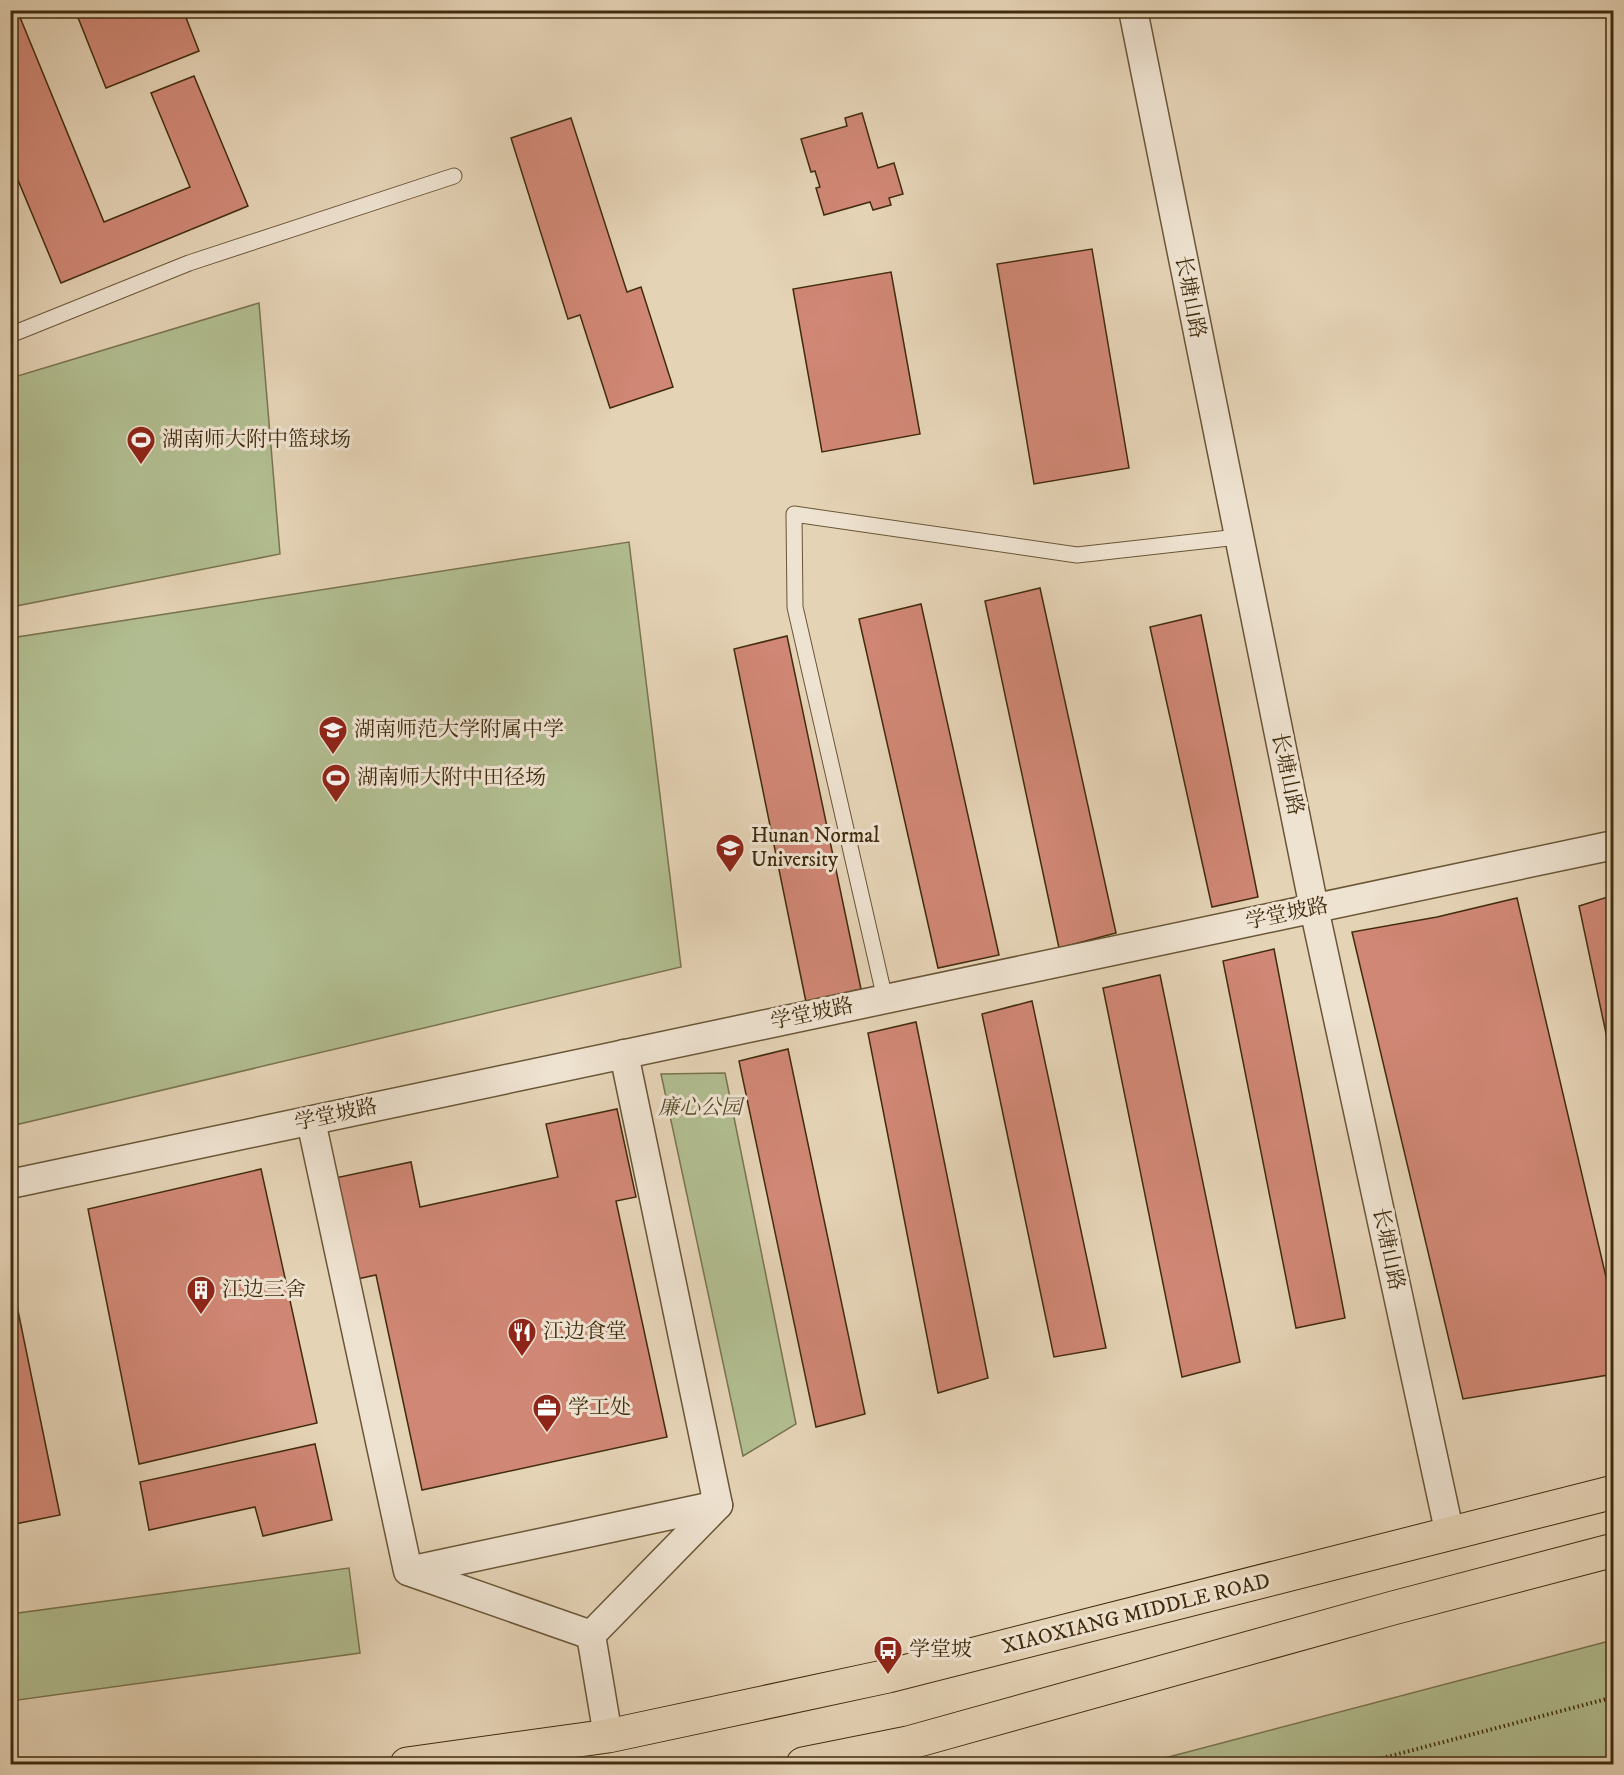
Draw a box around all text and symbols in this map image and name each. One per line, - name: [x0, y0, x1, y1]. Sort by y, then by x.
- street label: 长塘山路: [1169, 253, 1211, 341]
- sports icon: 湖南师大附中篮球场: [125, 424, 157, 466]
- place label: 湖南师大附中篮球场: [162, 427, 351, 453]
- school or university icon: 湖南师范大学附属中学: [317, 714, 349, 756]
- place label: 湖南师范大学附属中学: [354, 717, 564, 743]
- street label: 长塘山路: [1266, 730, 1308, 818]
- sports icon: 湖南师大附中田径场: [320, 762, 352, 804]
- place label: 湖南师大附中田径场: [357, 765, 546, 791]
- place label: Hunan Normal University: [751, 823, 880, 873]
- school or university icon: Hunan Normal University: [714, 832, 746, 874]
- street label: 学堂坡路: [1243, 893, 1331, 935]
- street label: 学堂坡路: [768, 993, 856, 1035]
- street label: 学堂坡路: [292, 1094, 380, 1136]
- park label: 廉心公园: [658, 1095, 745, 1121]
- street label: 长塘山路: [1367, 1205, 1409, 1293]
- building icon: 江边三舍: [185, 1274, 217, 1316]
- place label: 江边三舍: [222, 1277, 306, 1303]
- restaurant icon: 江边食堂: [506, 1316, 538, 1358]
- place label: 江边食堂: [543, 1319, 627, 1345]
- office icon: 学工处: [531, 1392, 563, 1434]
- place label: 学工处: [568, 1395, 631, 1421]
- street label: XIAOXIANG MIDDLE ROAD: [999, 1568, 1273, 1660]
- bus stop icon: 学堂坡: [872, 1634, 904, 1676]
- place label: 学堂坡: [909, 1637, 972, 1663]

